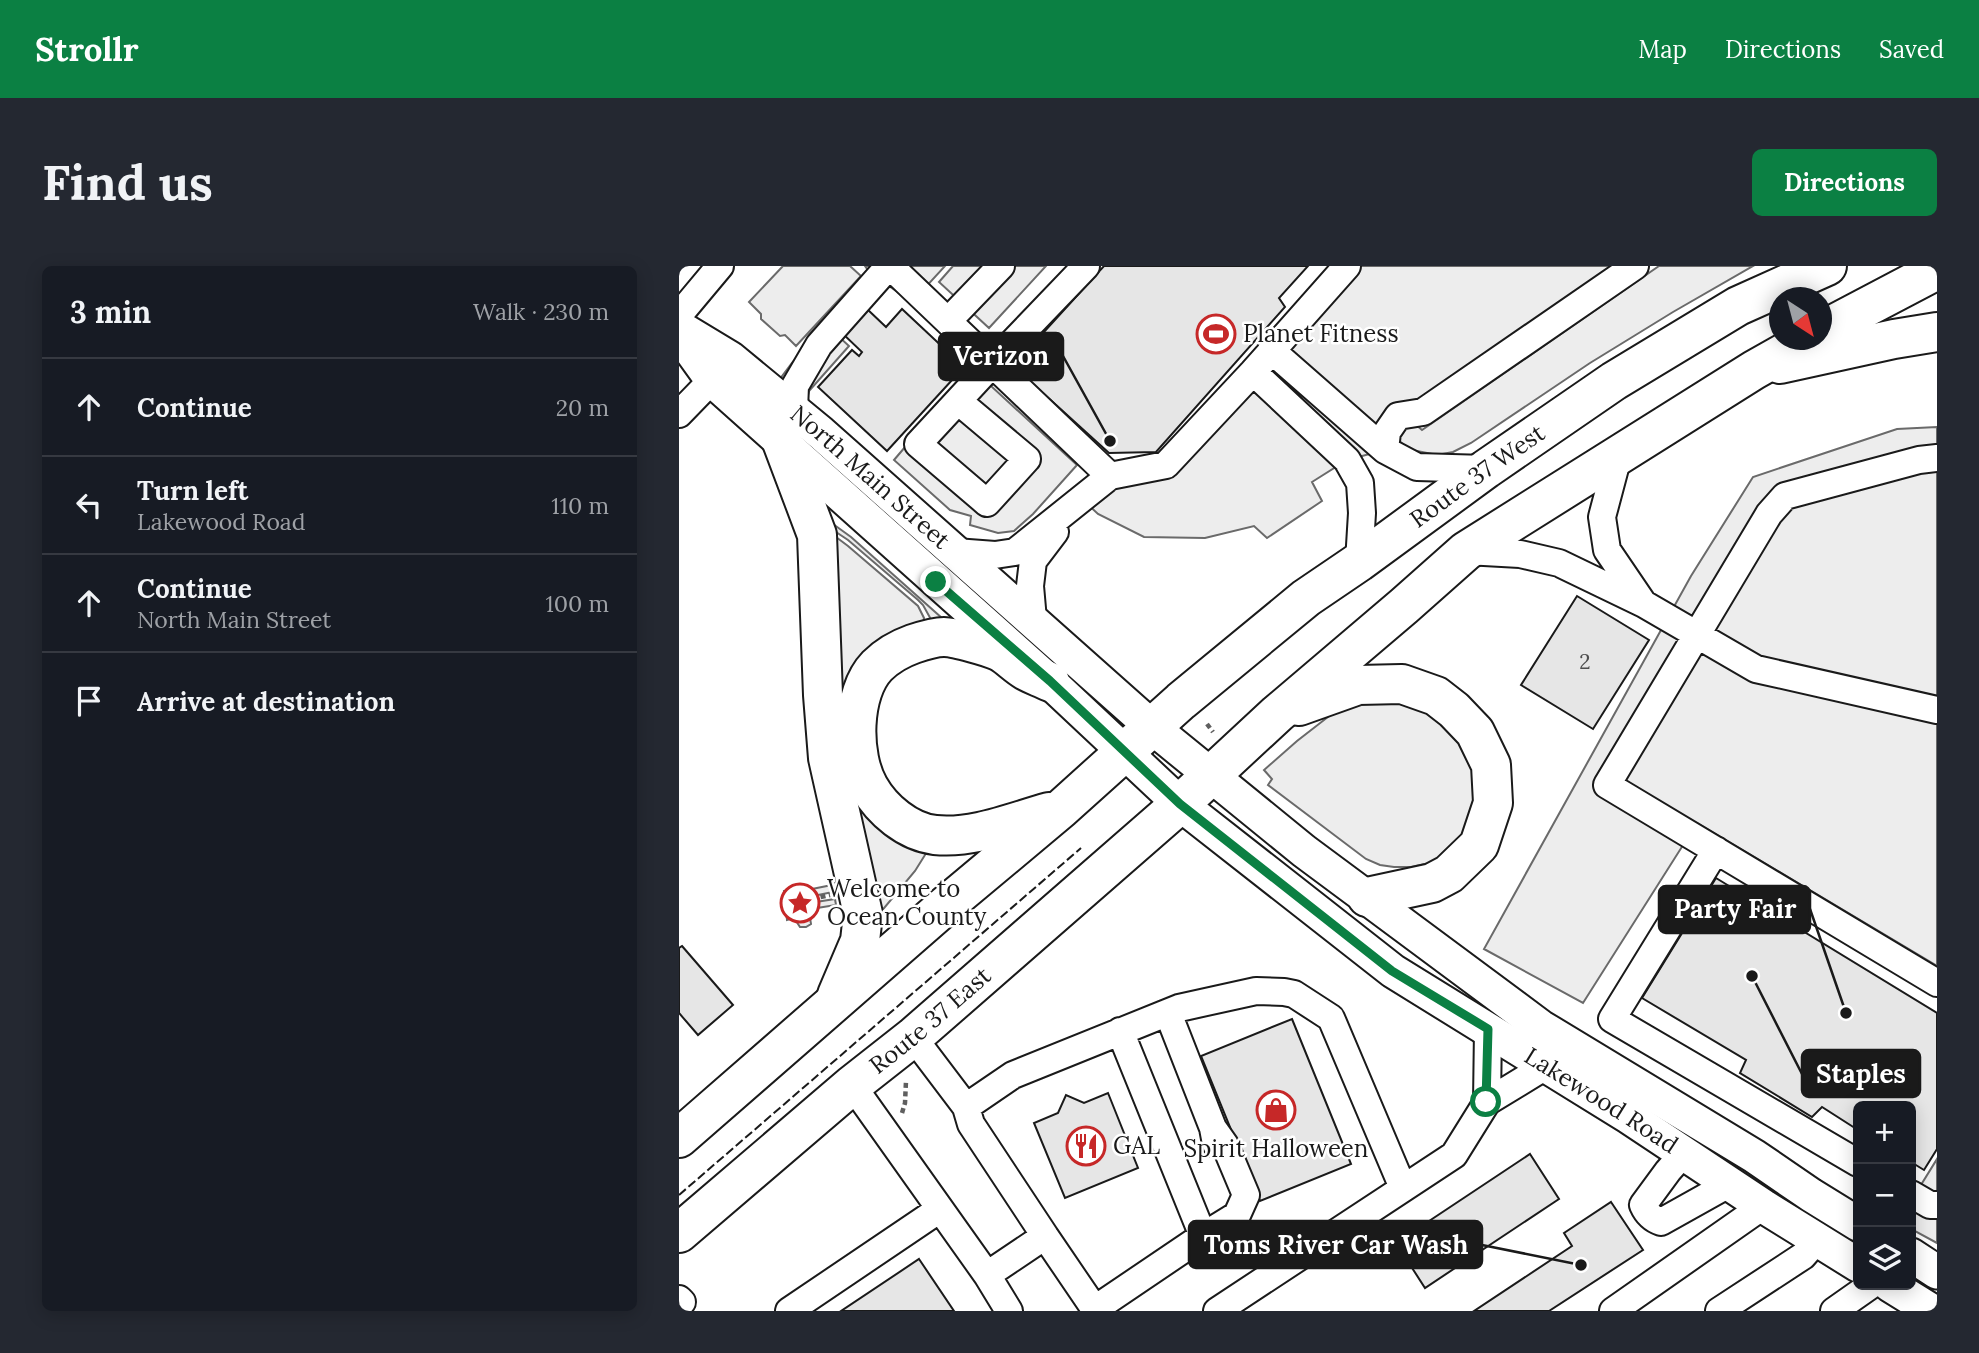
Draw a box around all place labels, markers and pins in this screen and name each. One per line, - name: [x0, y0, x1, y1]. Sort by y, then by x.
- sports icon: Planet Fitness: [1195, 313, 1237, 355]
- place label: Planet Fitness: [1243, 318, 1399, 349]
- callout: Verizon: [939, 333, 1063, 380]
- place label: Welcome to Ocean County: [827, 873, 987, 932]
- place icon: Welcome to Ocean County: [779, 882, 821, 924]
- callout: Party Fair: [1659, 886, 1810, 933]
- callout: Staples: [1802, 1050, 1920, 1097]
- shop icon: Spirit Halloween: [1255, 1089, 1297, 1131]
- restaurant icon: GAL: [1065, 1125, 1107, 1167]
- place label: GAL: [1113, 1130, 1160, 1161]
- place label: Spirit Halloween: [1184, 1133, 1368, 1164]
- callout: Toms River Car Wash: [1189, 1221, 1482, 1268]

